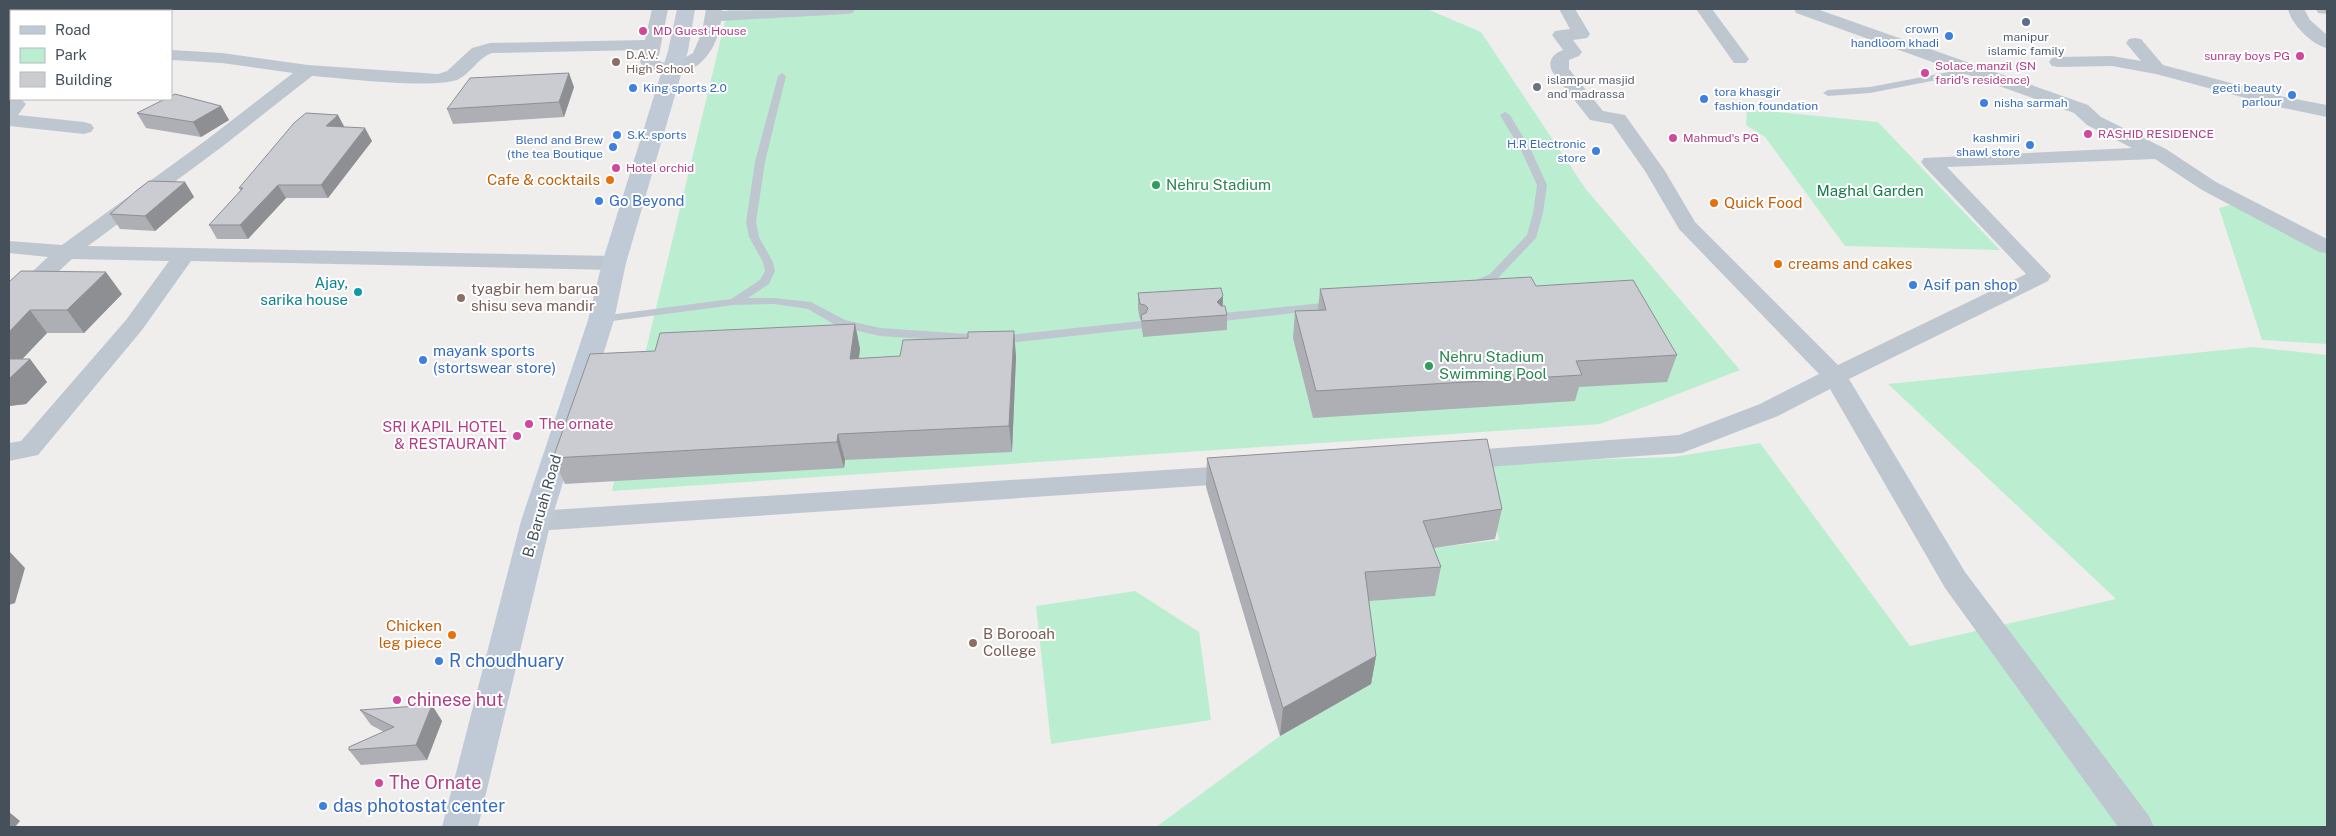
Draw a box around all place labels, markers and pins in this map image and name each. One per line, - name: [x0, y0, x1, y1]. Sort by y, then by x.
- marker: manipur islamic family: [2020, 16, 2032, 28]
- place label: crown handloom khadi: [1851, 22, 1939, 50]
- place label: MD Guest House: [653, 24, 747, 38]
- marker: MD Guest House: [637, 25, 649, 37]
- marker: crown handloom khadi: [1943, 30, 1955, 42]
- place label: manipur islamic family: [1988, 30, 2065, 58]
- place label: D.A.V. High School: [626, 48, 694, 76]
- place label: sunray boys PG: [2204, 49, 2290, 63]
- marker: sunray boys PG: [2294, 50, 2306, 62]
- marker: D.A.V. High School: [610, 56, 622, 68]
- place label: Solace manzil (SN farid's residence): [1935, 59, 2036, 87]
- marker: Solace manzil (SN farid's residence): [1919, 67, 1931, 79]
- place label: islampur masjid and madrassa: [1547, 73, 1635, 101]
- place label: King sports 2.0: [643, 81, 727, 95]
- marker: islampur masjid and madrassa: [1531, 81, 1543, 93]
- place label: geeti beauty parlour: [2212, 81, 2283, 109]
- marker: King sports 2.0: [627, 82, 639, 94]
- place label: tora khasgir fashion foundation: [1714, 85, 1818, 113]
- marker: geeti beauty parlour: [2286, 89, 2298, 101]
- marker: tora khasgir fashion foundation: [1698, 93, 1710, 105]
- place label: nisha sarmah: [1994, 96, 2068, 110]
- marker: nisha sarmah: [1978, 97, 1990, 109]
- place label: RASHID RESIDENCE: [2098, 127, 2214, 141]
- place label: S.K. sports: [627, 128, 687, 142]
- marker: RASHID RESIDENCE: [2082, 128, 2094, 140]
- marker: S.K. sports: [611, 129, 623, 141]
- place label: Mahmud's PG: [1683, 131, 1759, 145]
- place label: kashmiri shawl store: [1956, 131, 2020, 159]
- marker: Mahmud's PG: [1667, 132, 1679, 144]
- place label: Blend and Brew (the tea Boutique: [507, 133, 604, 161]
- place label: H.R Electronic store: [1507, 137, 1586, 165]
- marker: kashmiri shawl store: [2024, 139, 2036, 151]
- marker: Blend and Brew (the tea Boutique: [607, 141, 619, 153]
- marker: H.R Electronic store: [1590, 145, 1602, 157]
- place label: Hotel orchid: [626, 161, 694, 175]
- marker: Hotel orchid: [610, 162, 622, 174]
- place label: Cafe & cocktails: [487, 171, 600, 188]
- marker: Cafe & cocktails: [604, 174, 616, 186]
- place label: Nehru Stadium: [1166, 176, 1271, 193]
- marker: Nehru Stadium: [1150, 179, 1162, 191]
- place label: Go Beyond: [609, 192, 685, 209]
- place label: Quick Food: [1724, 194, 1802, 211]
- marker: Go Beyond: [593, 195, 605, 207]
- marker: Quick Food: [1708, 197, 1720, 209]
- place label: creams and cakes: [1788, 255, 1912, 272]
- marker: creams and cakes: [1772, 258, 1784, 270]
- place label: Ajay, sarika house: [260, 274, 348, 308]
- place label: Asif pan shop: [1923, 276, 2017, 293]
- marker: Asif pan shop: [1907, 279, 1919, 291]
- place label: tyagbir hem barua shisu seva mandir: [471, 280, 598, 314]
- marker: Ajay, sarika house: [352, 286, 364, 298]
- marker: tyagbir hem barua shisu seva mandir: [455, 292, 467, 304]
- place label: mayank sports (stortswear store): [433, 342, 556, 376]
- place label: Nehru Stadium Swimming Pool: [1439, 348, 1547, 382]
- marker: mayank sports (stortswear store): [417, 354, 429, 366]
- marker: Nehru Stadium Swimming Pool: [1423, 360, 1435, 372]
- place label: The ornate: [539, 415, 613, 432]
- place label: SRI KAPIL HOTEL & RESTAURANT: [382, 418, 507, 452]
- marker: The ornate: [523, 418, 535, 430]
- marker: SRI KAPIL HOTEL & RESTAURANT: [511, 430, 523, 442]
- place label: Chicken leg piece: [379, 617, 442, 651]
- place label: B Borooah College: [983, 625, 1055, 659]
- marker: Chicken leg piece: [446, 629, 458, 641]
- marker: B Borooah College: [967, 637, 979, 649]
- place label: R choudhuary: [449, 650, 565, 671]
- marker: R choudhuary: [433, 655, 445, 667]
- place label: chinese hut: [407, 689, 504, 710]
- marker: chinese hut: [391, 694, 403, 706]
- place label: The Ornate: [389, 772, 482, 793]
- marker: The Ornate: [373, 777, 385, 789]
- place label: das photostat center: [333, 795, 505, 816]
- marker: das photostat center: [317, 800, 329, 812]

